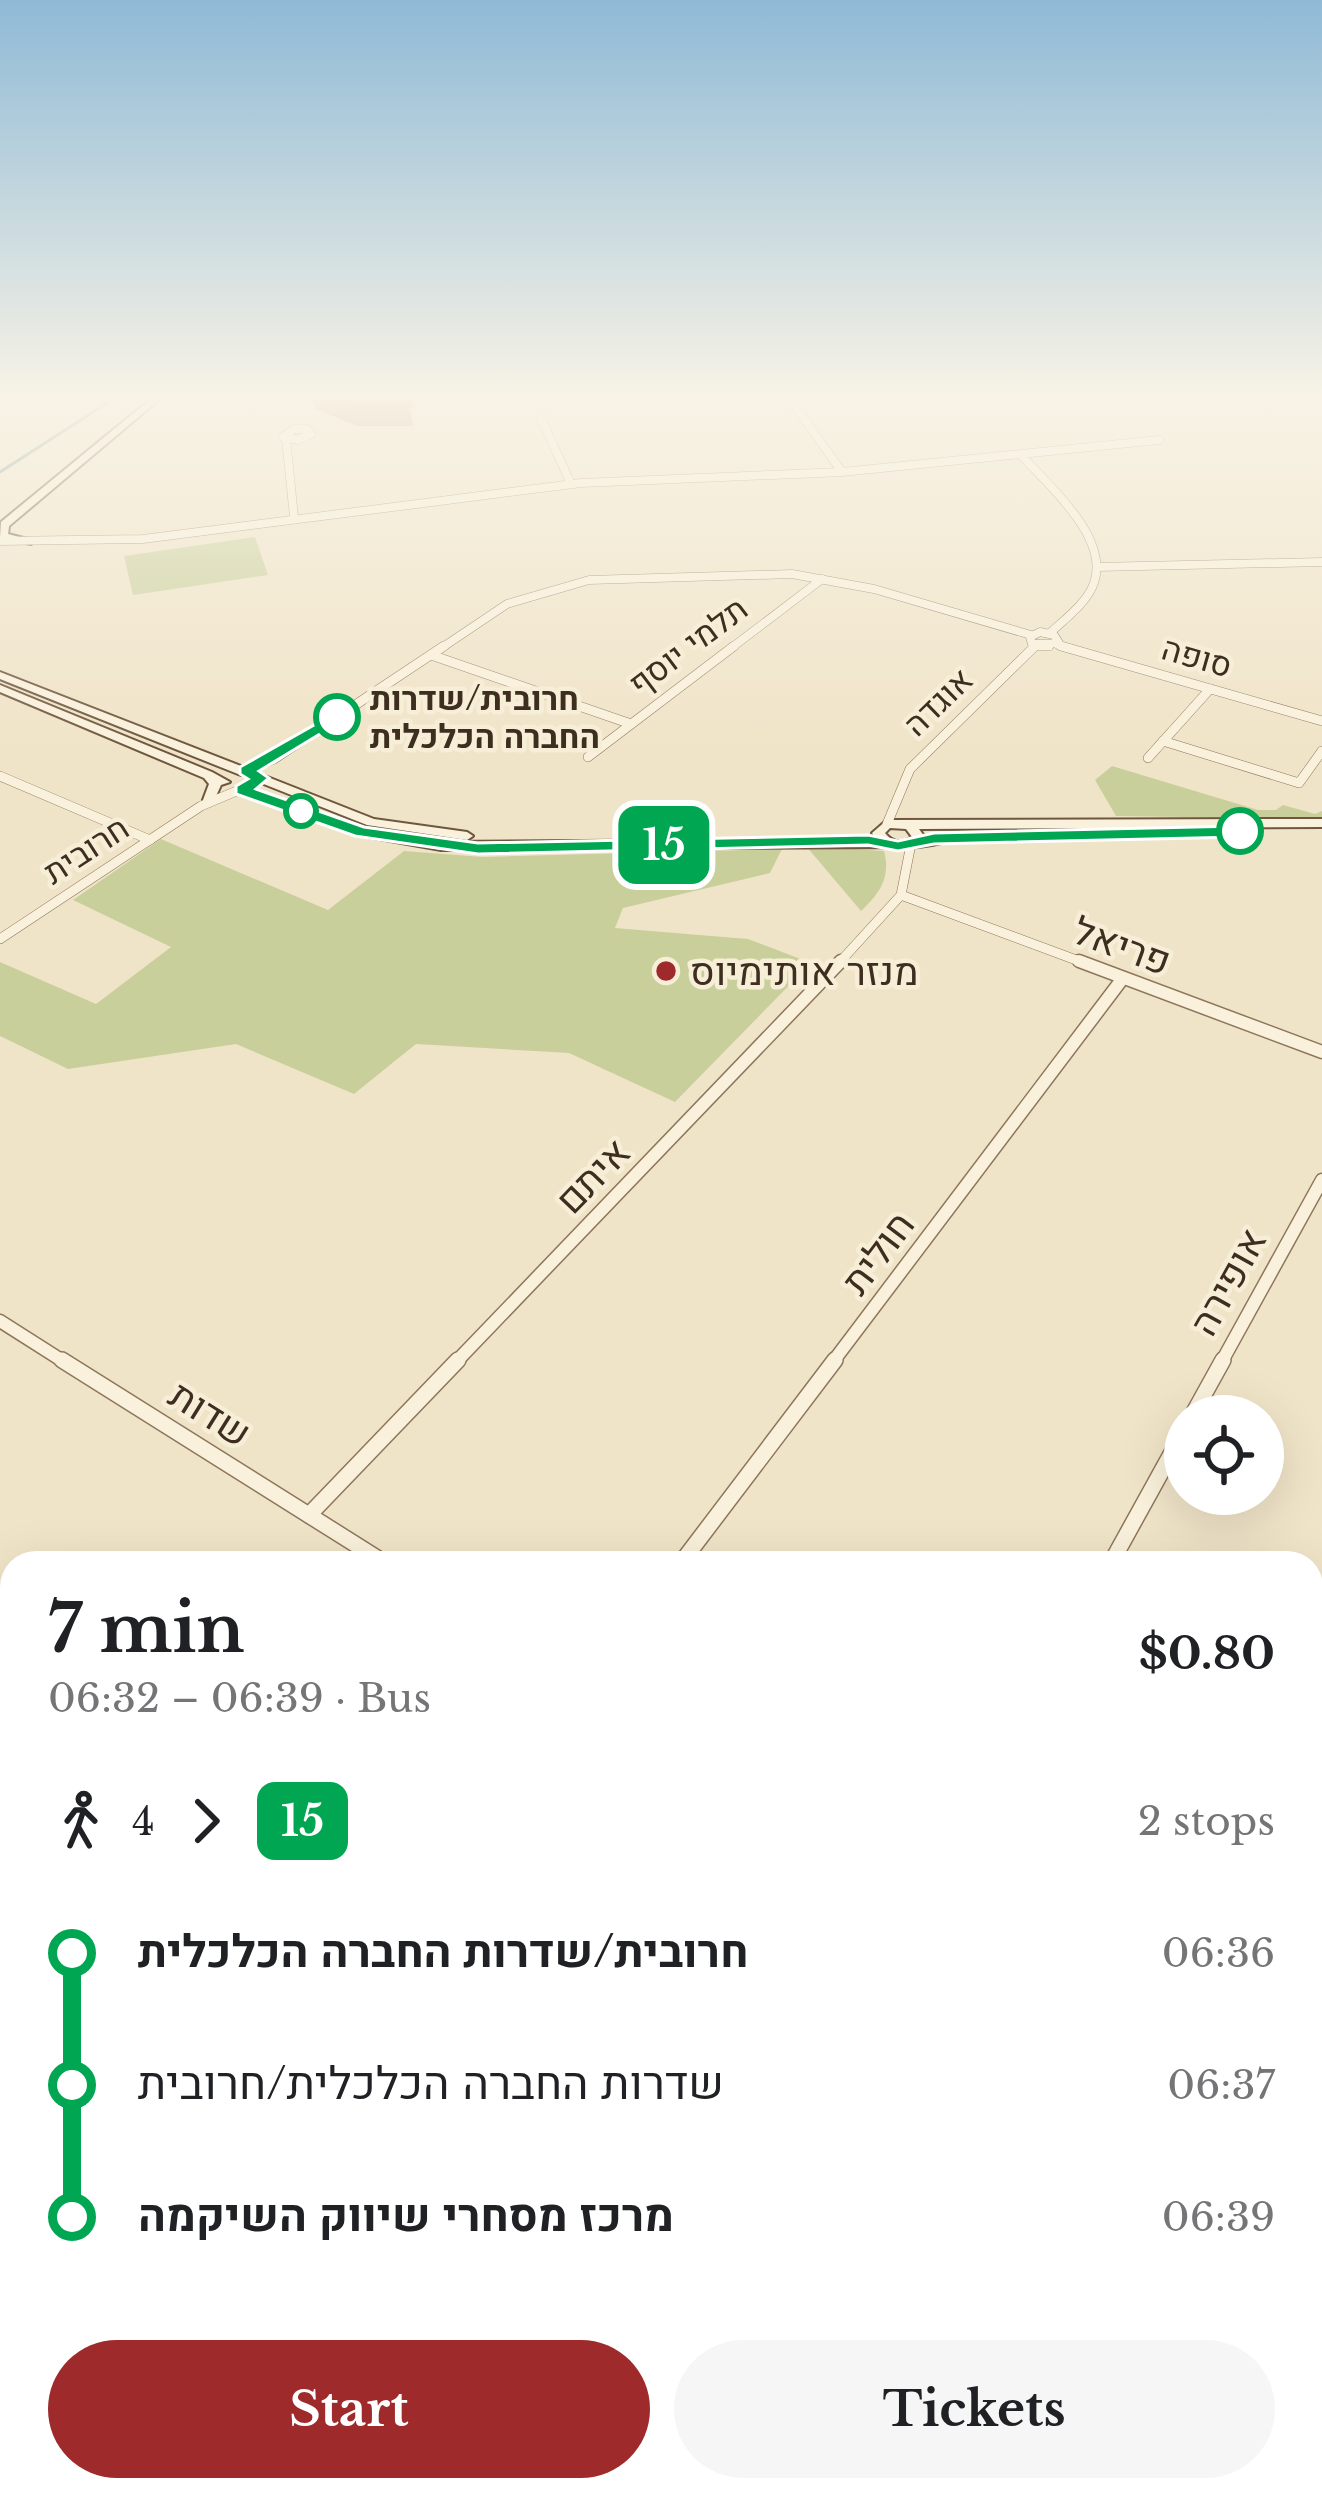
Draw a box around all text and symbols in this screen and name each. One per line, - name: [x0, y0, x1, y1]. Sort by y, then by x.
- street label: תלמי יוסף: [620, 588, 756, 704]
- street label: סופה: [1157, 628, 1237, 686]
- street label: אוגדה: [895, 659, 981, 745]
- place label: חרובית/שדרות החברה הכלכלית: [370, 678, 600, 757]
- marker: חרובית/שדרות החברה הכלכלית: [315, 695, 359, 739]
- unlabelled marker: [285, 795, 317, 827]
- line badge: 15: [610, 806, 718, 884]
- street label: חרובית: [35, 807, 137, 893]
- unlabelled marker: [1218, 809, 1262, 853]
- text: 15: [642, 819, 686, 871]
- street label: פריאל: [1066, 906, 1178, 986]
- place label: מנזר אותימיוס: [690, 947, 919, 996]
- marker: מנזר אותימיוס: [653, 958, 679, 984]
- street label: איתם: [546, 1128, 640, 1224]
- street label: חולית: [831, 1202, 925, 1304]
- street label: אופירה: [1179, 1220, 1277, 1344]
- street label: שדות: [160, 1370, 260, 1458]
- map controls: [1164, 1395, 1284, 1515]
- button: locate: [1164, 1395, 1284, 1515]
- text: 7 min: [48, 1588, 244, 1670]
- text: $0.80: [1139, 1625, 1275, 1681]
- text: 06:32 – 06:39 · Bus: [48, 1674, 431, 1723]
- icon: walk: [48, 1788, 114, 1854]
- icon: forward: [173, 1788, 239, 1854]
- text: 15: [281, 1795, 324, 1847]
- text: 4: [132, 1797, 155, 1846]
- text: 2 stops: [1138, 1797, 1275, 1846]
- text: חרובית/שדרות החברה הכלכלית: [138, 1923, 748, 1979]
- text: 06:36: [1162, 1929, 1275, 1978]
- text: שדרות החברה הכלכלית/חרובית: [138, 2055, 724, 2111]
- text: 06:37: [1167, 2061, 1275, 2110]
- text: מרכז מסחרי שיווק השיקמה: [138, 2187, 674, 2243]
- text: 06:39: [1162, 2193, 1275, 2242]
- button: Start: [48, 2340, 650, 2478]
- button: Tickets: [674, 2340, 1275, 2478]

